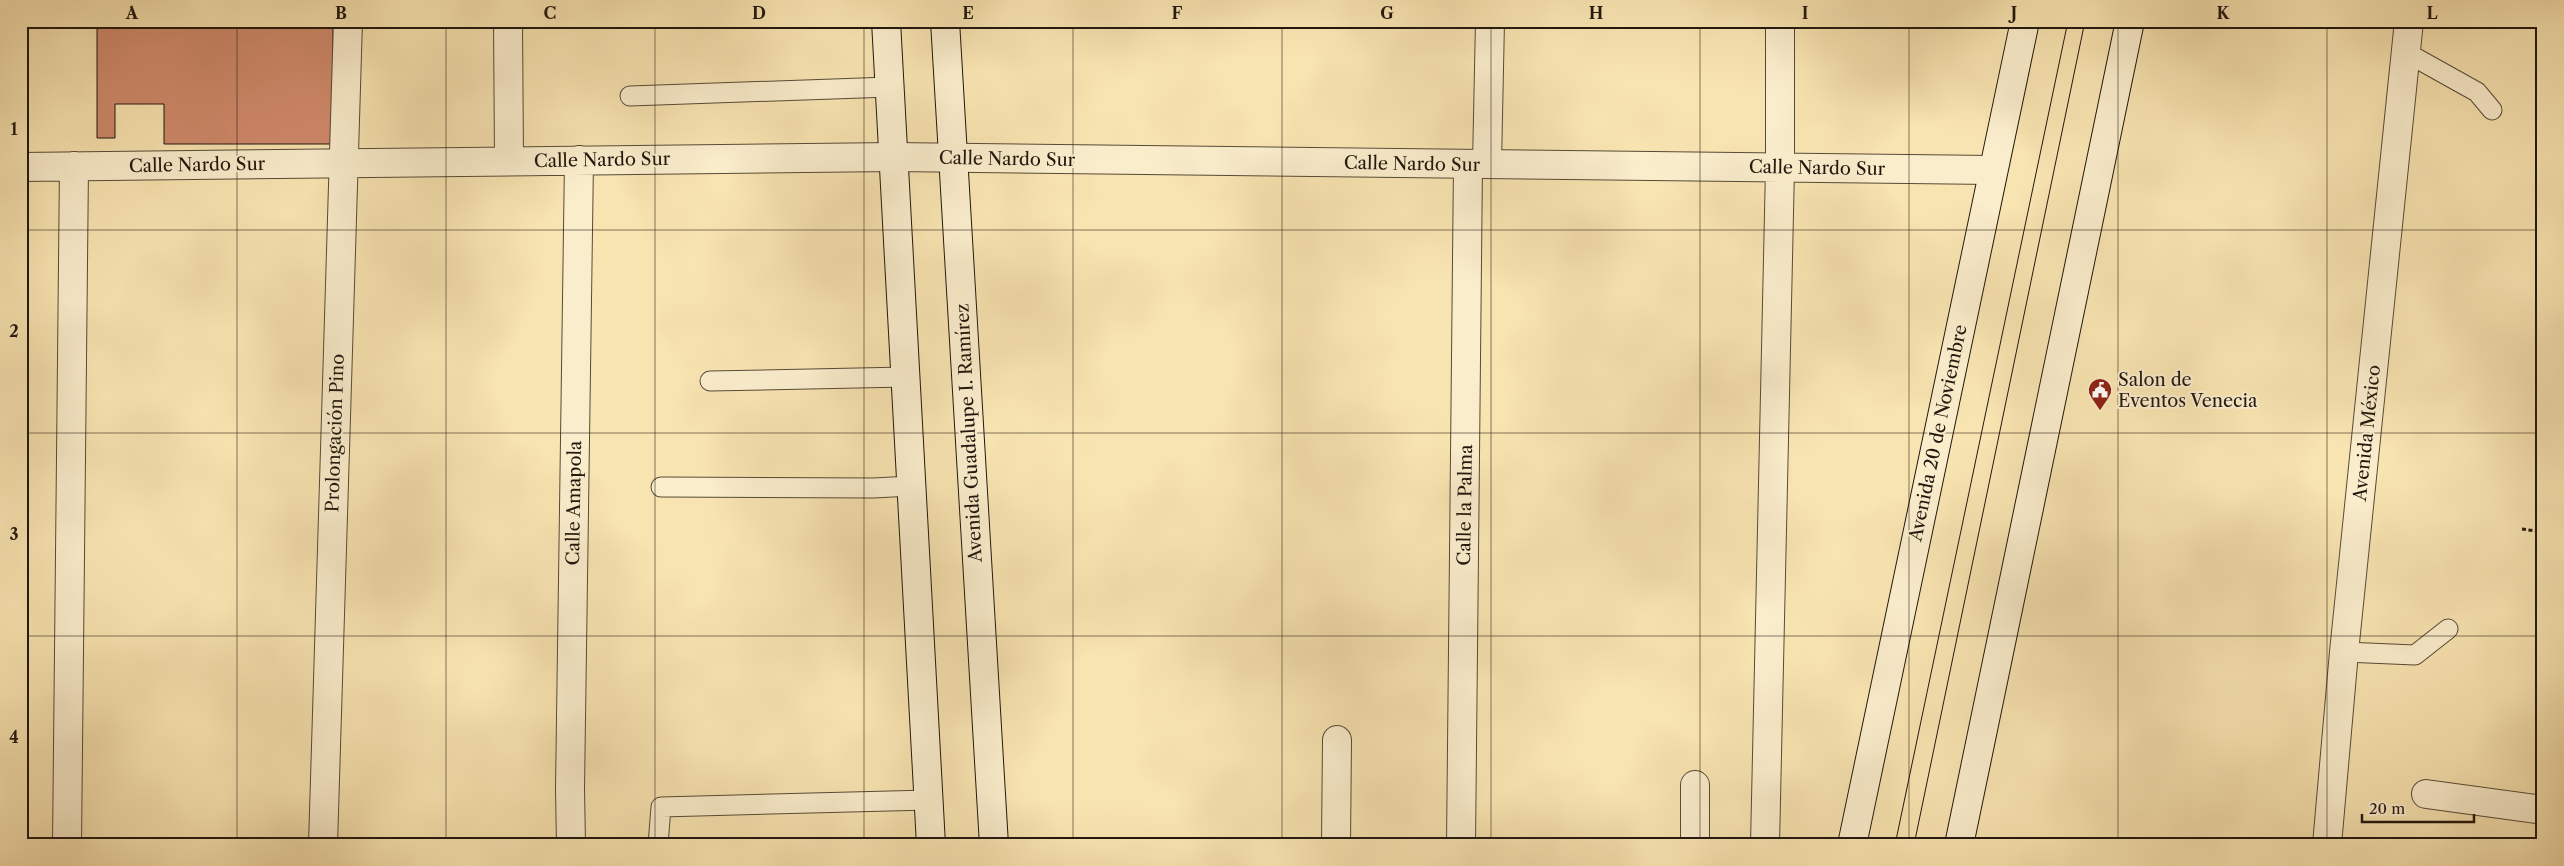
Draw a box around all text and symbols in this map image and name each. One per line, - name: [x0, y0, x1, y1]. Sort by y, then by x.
- text: A: [125, 3, 139, 23]
- text: B: [335, 3, 347, 23]
- text: C: [544, 3, 556, 23]
- text: D: [752, 3, 766, 23]
- text: E: [962, 3, 974, 23]
- text: F: [1172, 3, 1183, 23]
- text: G: [1380, 3, 1394, 23]
- text: H: [1589, 3, 1603, 23]
- text: I: [1802, 3, 1809, 23]
- text: J: [2008, 3, 2017, 23]
- text: K: [2217, 3, 2231, 23]
- text: L: [2426, 3, 2438, 23]
- text: 1: [10, 119, 18, 139]
- street label: Calle Nardo Sur: [939, 147, 1076, 171]
- street label: Calle Nardo Sur: [534, 148, 671, 172]
- street label: Calle Nardo Sur: [1344, 152, 1481, 176]
- street label: Calle Nardo Sur: [129, 153, 266, 177]
- street label: Calle Nardo Sur: [1749, 156, 1886, 180]
- street label: Avenida Guadalupe I. Ramírez: [951, 303, 987, 564]
- text: 2: [9, 321, 19, 341]
- street label: Avenida 20 de Noviembre: [1904, 323, 1972, 544]
- street label: Prolongación Pino: [321, 353, 349, 513]
- street label: Avenida México: [2349, 364, 2385, 503]
- place label: Salon de Eventos Venecia: [2118, 369, 2258, 412]
- public building icon: Salon de Eventos Venecia: [2087, 377, 2113, 411]
- street label: Calle Amapola: [562, 440, 586, 566]
- street label: Calle la Palma: [1453, 444, 1477, 566]
- text: 3: [9, 524, 19, 544]
- text: 4: [9, 727, 19, 747]
- scale bar: [2362, 791, 2474, 823]
- text: 20 m: [2369, 799, 2405, 818]

